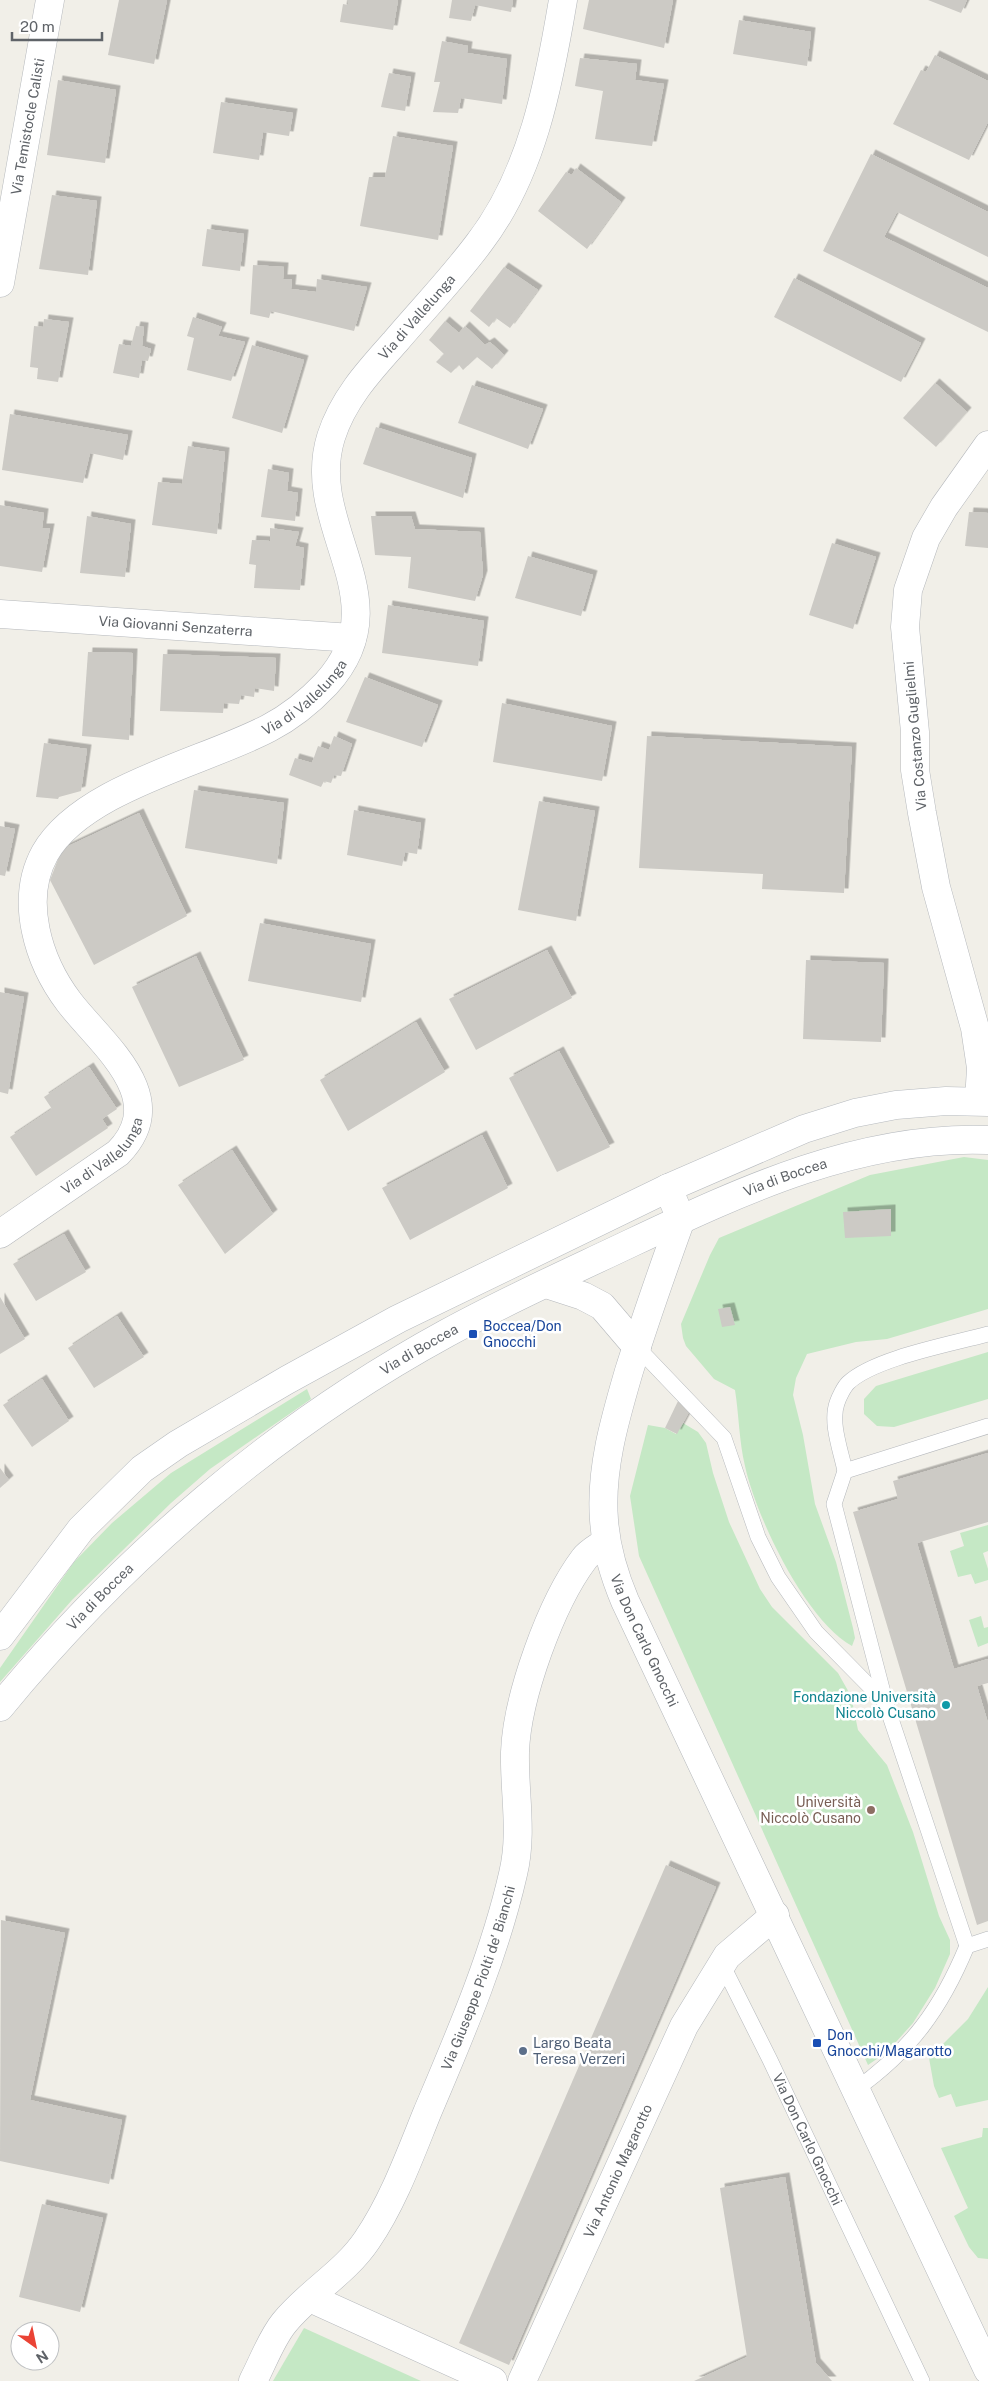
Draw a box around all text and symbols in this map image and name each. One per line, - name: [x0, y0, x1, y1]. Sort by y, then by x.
- scale bar: [12, 10, 102, 42]
- text: 20 m: [20, 18, 55, 35]
- street label: Via Temistocle Calisti: [8, 57, 48, 196]
- street label: Via di Vallelunga: [375, 271, 458, 363]
- street label: Via Giovanni Senzaterra: [98, 613, 253, 639]
- street label: Via di Vallelunga: [259, 657, 350, 738]
- street label: Via Costanzo Guglielmi: [900, 661, 930, 811]
- street label: Via di Vallelunga: [58, 1116, 145, 1198]
- street label: Via di Boccea: [741, 1155, 829, 1199]
- place label: Boccea/Don Gnocchi: [483, 1318, 562, 1350]
- street label: Via di Boccea: [377, 1321, 461, 1378]
- marker: Boccea/Don Gnocchi: [467, 1328, 479, 1340]
- street label: Via di Boccea: [64, 1560, 136, 1633]
- street label: Via Don Carlo Gnocchi: [607, 1572, 682, 1709]
- place label: Fondazione Università Niccolò Cusano: [793, 1689, 936, 1721]
- marker: Fondazione Università Niccolò Cusano: [940, 1699, 952, 1711]
- place label: Università Niccolò Cusano: [760, 1794, 861, 1826]
- marker: Università Niccolò Cusano: [865, 1804, 877, 1816]
- street label: Via Giuseppe Piolti de' Bianchi: [438, 1884, 518, 2073]
- place label: Don Gnocchi/Magarotto: [827, 2027, 952, 2059]
- place label: Largo Beata Teresa Verzeri: [533, 2035, 625, 2067]
- marker: Don Gnocchi/Magarotto: [811, 2037, 823, 2049]
- marker: Largo Beata Teresa Verzeri: [517, 2045, 529, 2057]
- street label: Via Don Carlo Gnocchi: [769, 2071, 846, 2208]
- street label: Via Antonio Magarotto: [581, 2101, 655, 2240]
- north arrow: [10, 2321, 60, 2371]
- text: N: [33, 2347, 51, 2367]

